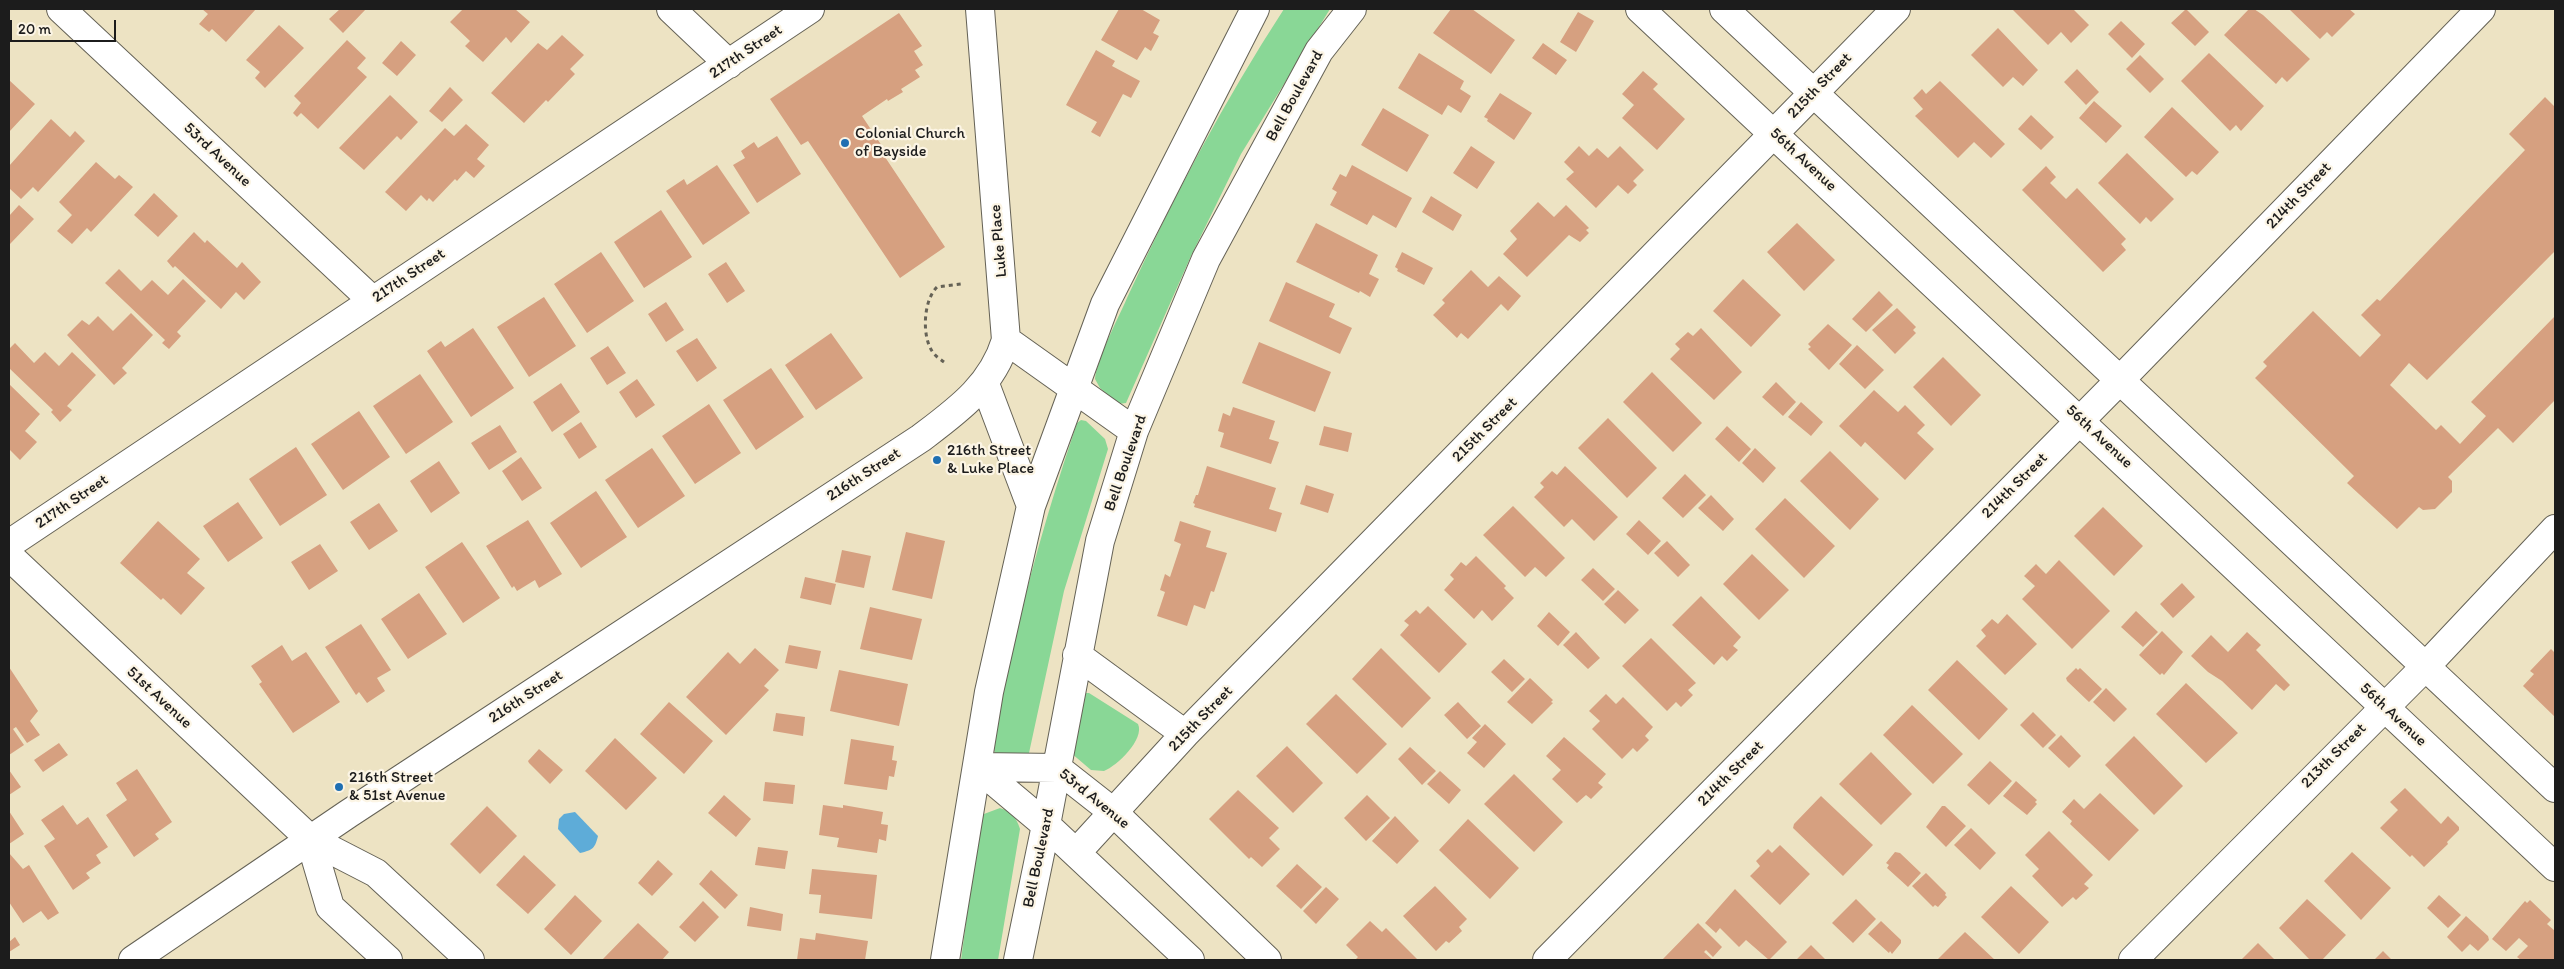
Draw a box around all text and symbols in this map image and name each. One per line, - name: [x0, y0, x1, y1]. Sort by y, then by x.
- scale bar: [12, 10, 119, 42]
- text: 20 m: [18, 20, 51, 38]
- street label: 217th Street: [706, 21, 786, 83]
- street label: Bell Boulevard: [1262, 47, 1328, 145]
- street label: 215th Street: [1784, 49, 1856, 123]
- street label: 53rd Avenue: [179, 119, 255, 191]
- place label: Colonial Church of Bayside: [855, 124, 965, 162]
- street label: 56th Avenue: [1765, 124, 1841, 196]
- marker: Colonial Church of Bayside: [839, 137, 851, 149]
- street label: 214th Street: [2262, 159, 2336, 233]
- street label: Luke Place: [986, 204, 1012, 278]
- street label: 217th Street: [369, 245, 449, 307]
- street label: 215th Street: [1448, 393, 1522, 467]
- street label: 56th Avenue: [2061, 401, 2137, 473]
- street label: Bell Boulevard: [1100, 412, 1152, 514]
- place label: 216th Street & Luke Place: [947, 441, 1034, 479]
- street label: 216th Street: [823, 444, 905, 506]
- street label: 214th Street: [1978, 449, 2052, 523]
- marker: 216th Street & Luke Place: [931, 454, 943, 466]
- street label: 217th Street: [32, 471, 112, 533]
- street label: 51st Avenue: [122, 663, 196, 733]
- street label: 216th Street: [485, 666, 567, 728]
- street label: 56th Avenue: [2355, 679, 2431, 751]
- street label: 215th Street: [1165, 682, 1237, 756]
- street label: 213th Street: [2297, 719, 2371, 793]
- street label: 214th Street: [1694, 737, 1768, 811]
- street label: 53rd Avenue: [1055, 765, 1133, 833]
- place label: 216th Street & 51st Avenue: [349, 768, 445, 806]
- marker: 216th Street & 51st Avenue: [333, 781, 345, 793]
- street label: Bell Boulevard: [1019, 807, 1059, 909]

